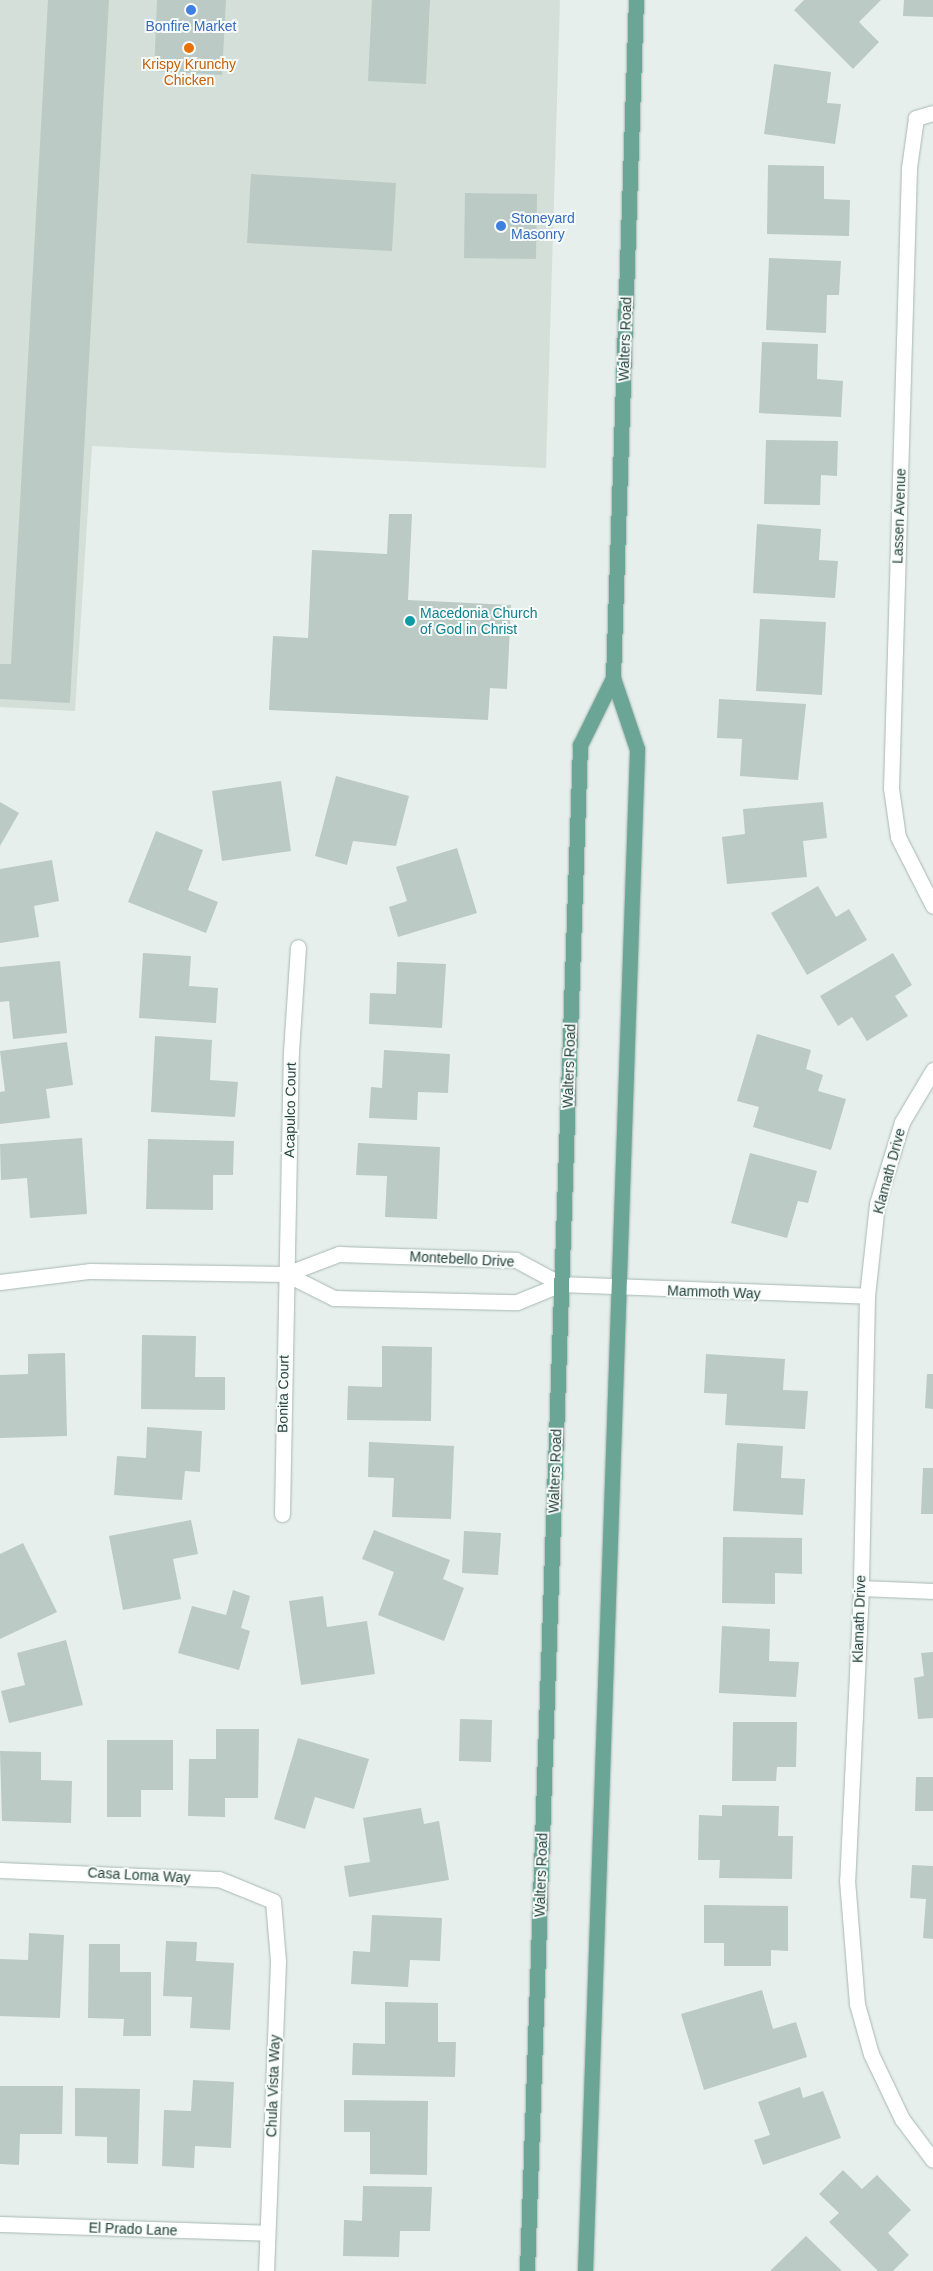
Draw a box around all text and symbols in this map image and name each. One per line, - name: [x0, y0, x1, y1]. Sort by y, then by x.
- marker: Bonfire Market: [185, 4, 197, 16]
- place label: Bonfire Market: [145, 18, 237, 34]
- marker: Krispy Krunchy Chicken: [183, 42, 195, 54]
- place label: Krispy Krunchy Chicken: [142, 56, 236, 88]
- place label: Stoneyard Masonry: [511, 210, 575, 242]
- marker: Stoneyard Masonry: [495, 220, 507, 232]
- street label: Walters Road: [615, 297, 635, 381]
- street label: Lassen Avenue: [889, 468, 909, 564]
- place label: Macedonia Church of God in Christ: [420, 605, 538, 638]
- marker: Macedonia Church of God in Christ: [404, 615, 416, 627]
- street label: Walters Road: [559, 1024, 579, 1108]
- street label: Acapulco Court: [281, 1062, 299, 1158]
- street label: Klamath Drive: [870, 1126, 908, 1216]
- street label: Montebello Drive: [409, 1248, 515, 1270]
- street label: Mammoth Way: [667, 1282, 761, 1302]
- street label: Bonita Court: [274, 1355, 292, 1433]
- street label: Walters Road: [545, 1429, 565, 1513]
- street label: Klamath Drive: [849, 1575, 869, 1663]
- street label: Walters Road: [531, 1833, 551, 1917]
- street label: Casa Loma Way: [87, 1864, 191, 1886]
- street label: Chula Vista Way: [263, 2034, 283, 2138]
- street label: El Prado Lane: [88, 2219, 178, 2239]

